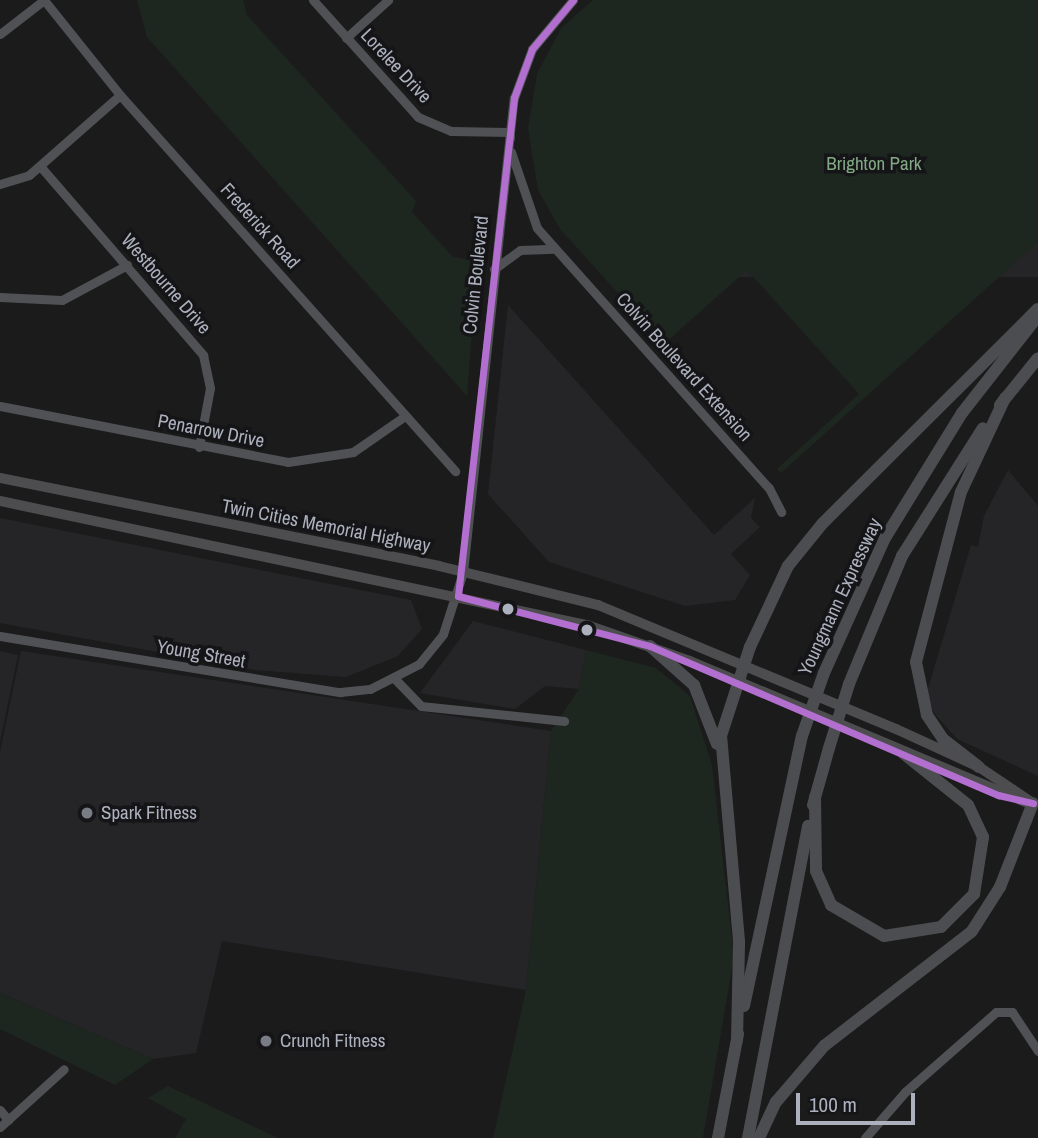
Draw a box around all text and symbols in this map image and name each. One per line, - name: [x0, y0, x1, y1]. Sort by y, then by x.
- street label: Lorelee Drive: [356, 24, 436, 108]
- park label: Brighton Park: [826, 153, 922, 175]
- street label: Frederick Road: [216, 178, 304, 274]
- street label: Colvin Boulevard: [458, 215, 494, 335]
- street label: Westbourne Drive: [116, 229, 216, 339]
- street label: Colvin Boulevard Extension: [611, 288, 757, 446]
- street label: Penarrow Drive: [156, 409, 266, 453]
- street label: Twin Cities Memorial Highway: [220, 495, 432, 557]
- street label: Youngmann Expressway: [794, 515, 886, 679]
- unlabelled marker: [501, 602, 515, 616]
- unlabelled marker: [580, 623, 594, 637]
- street label: Young Street: [155, 635, 247, 673]
- place label: Spark Fitness: [101, 802, 197, 824]
- marker: Spark Fitness: [79, 805, 95, 821]
- place label: Crunch Fitness: [280, 1030, 386, 1052]
- marker: Crunch Fitness: [258, 1033, 274, 1049]
- scale bar: [800, 1078, 919, 1122]
- text: 100 m: [809, 1090, 857, 1119]

